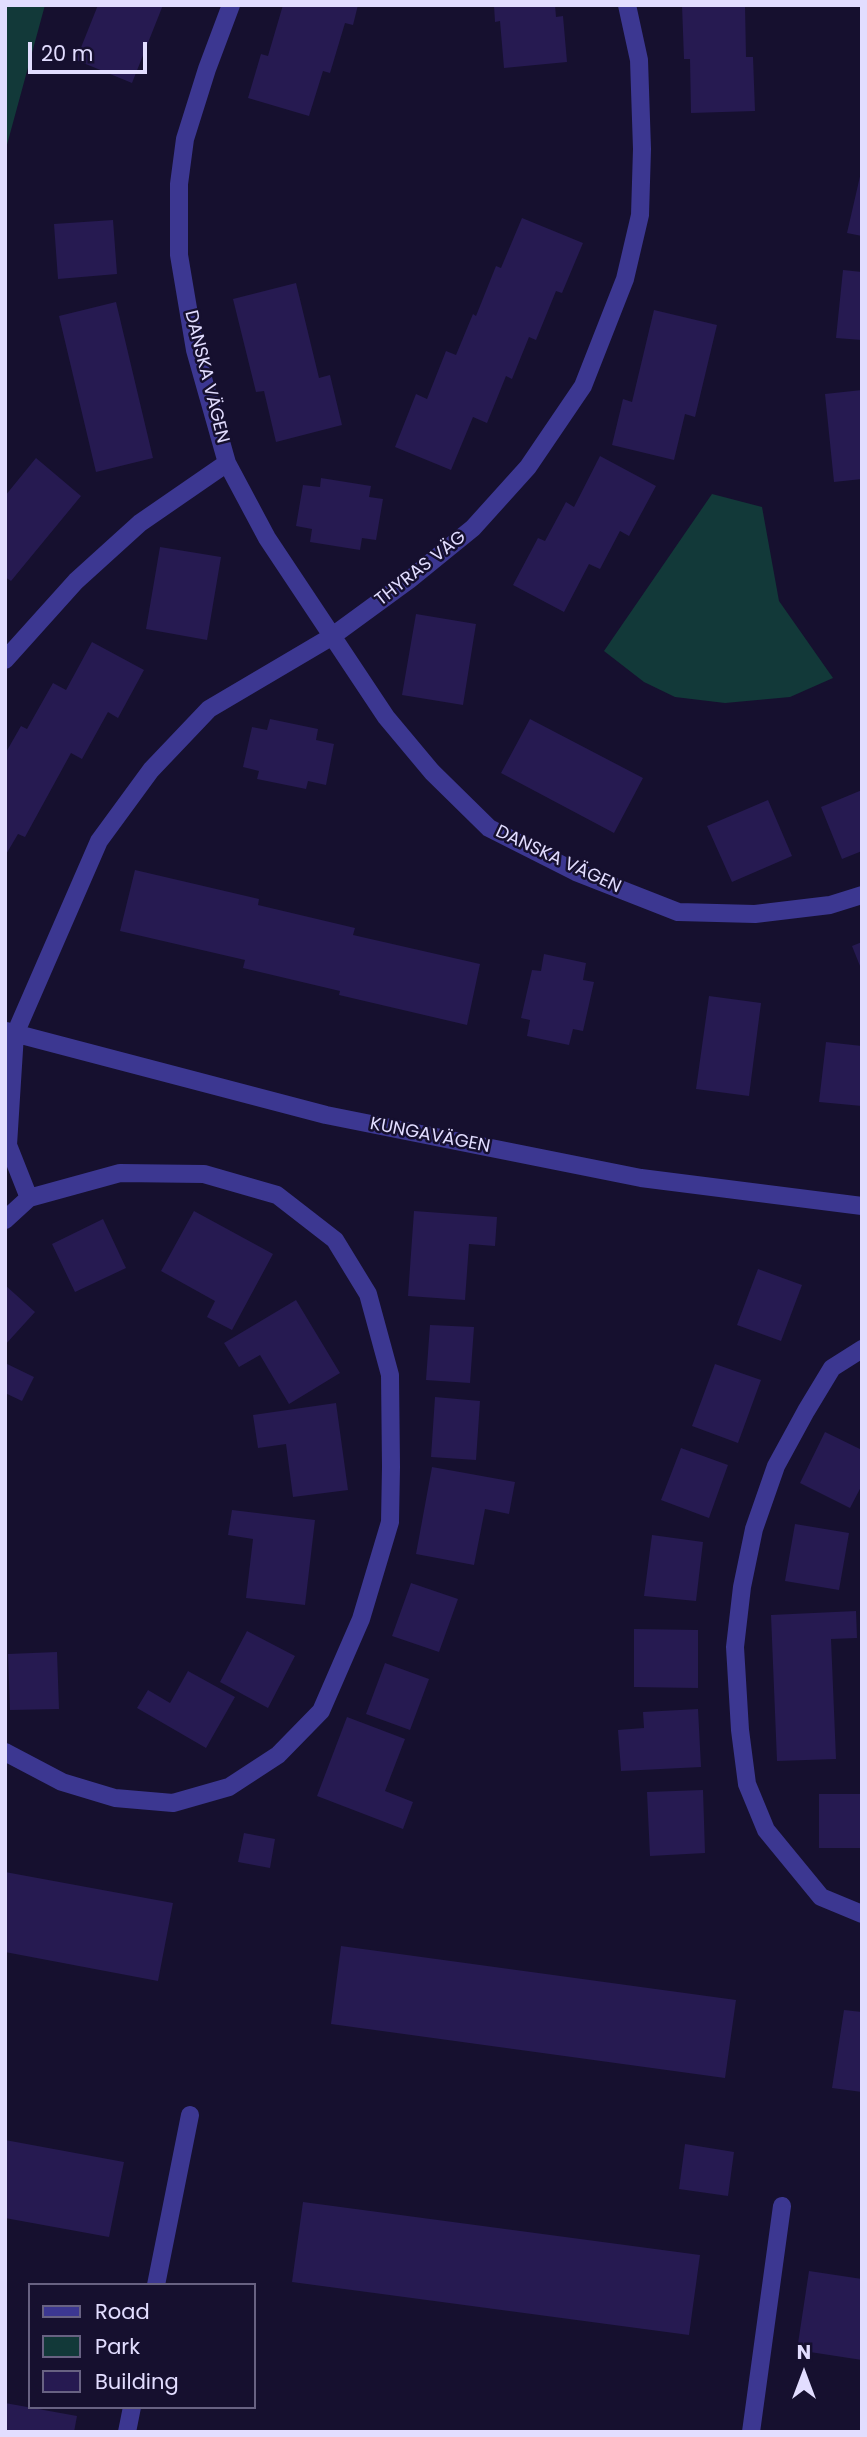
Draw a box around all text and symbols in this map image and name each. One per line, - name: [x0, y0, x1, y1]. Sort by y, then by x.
- scale bar: [32, 28, 150, 72]
- text: 20 m: [41, 39, 94, 68]
- street label: DANSKA VÄGEN: [179, 308, 233, 446]
- street label: THYRAS VÄG: [371, 527, 471, 611]
- street label: DANSKA VÄGEN: [492, 821, 624, 899]
- street label: KUNGAVÄGEN: [368, 1114, 492, 1158]
- legend: [28, 2283, 256, 2409]
- text: Road: [95, 2297, 150, 2326]
- text: Park: [95, 2332, 140, 2361]
- north arrow: [769, 2339, 839, 2409]
- text: N: [797, 2339, 811, 2366]
- text: Building: [95, 2367, 179, 2396]

